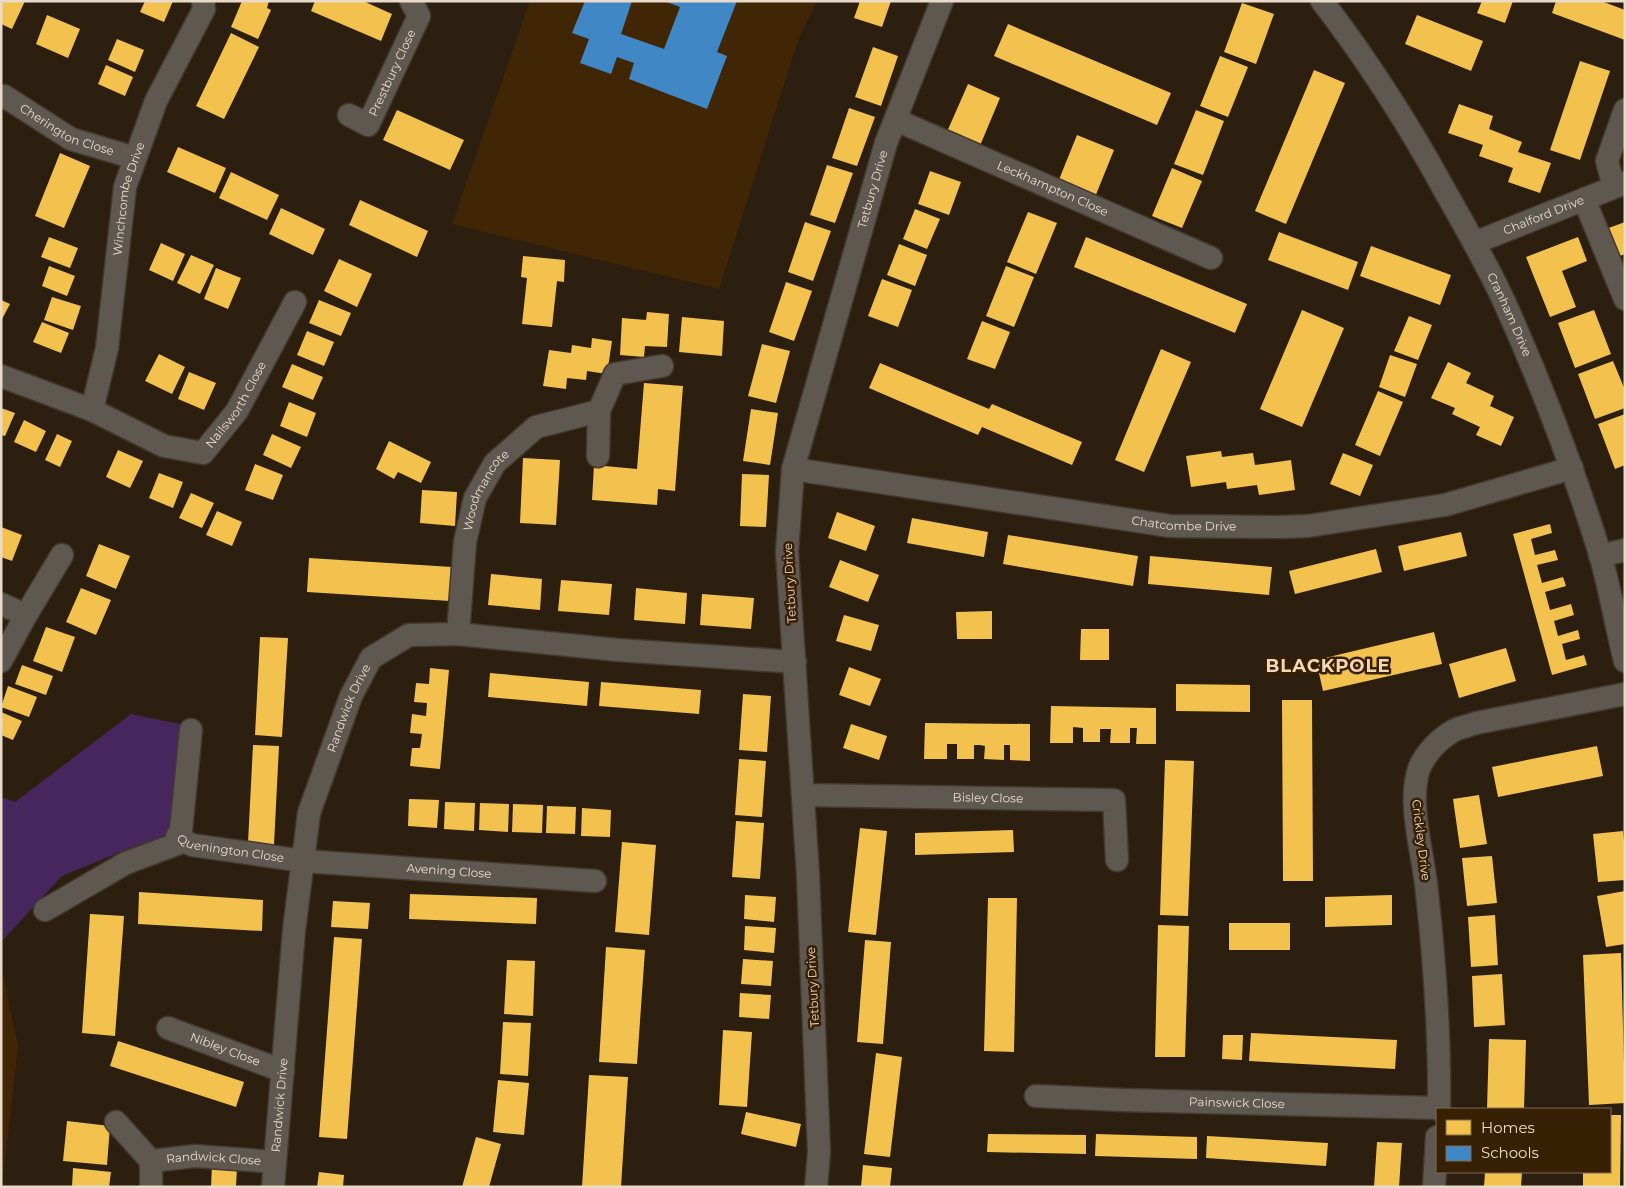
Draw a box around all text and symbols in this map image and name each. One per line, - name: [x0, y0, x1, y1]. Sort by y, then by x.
- street label: Prestbury Close: [365, 27, 419, 118]
- street label: Cherington Close: [17, 100, 116, 158]
- street label: Winchcombe Drive: [109, 140, 148, 256]
- street label: Tetbury Drive: [854, 149, 891, 230]
- street label: Leckhampton Close: [995, 157, 1111, 219]
- street label: Chalford Drive: [1501, 192, 1586, 238]
- street label: Cranham Drive: [1484, 270, 1535, 359]
- street label: Nailsworth Close: [202, 359, 269, 451]
- street label: Woodmancote: [460, 446, 512, 532]
- street label: Chatcombe Drive: [1130, 512, 1236, 534]
- street label: Tetbury Drive: [780, 543, 799, 624]
- district label: BLACKPOLE: [1266, 655, 1391, 677]
- street label: Randwick Drive: [323, 661, 373, 754]
- street label: Bisley Close: [953, 789, 1023, 806]
- street label: Crickley Drive: [1409, 798, 1434, 881]
- street label: Quenington Close: [175, 830, 285, 865]
- street label: Avening Close: [406, 860, 492, 881]
- street label: Tetbury Drive: [803, 947, 822, 1028]
- street label: Nibley Close: [188, 1029, 262, 1069]
- street label: Randwick Drive: [268, 1058, 290, 1153]
- street label: Painswick Close: [1189, 1094, 1285, 1111]
- legend: [1436, 1108, 1611, 1173]
- text: Homes: [1481, 1118, 1535, 1137]
- text: Schools: [1481, 1143, 1539, 1162]
- street label: Randwick Close: [165, 1148, 262, 1168]

